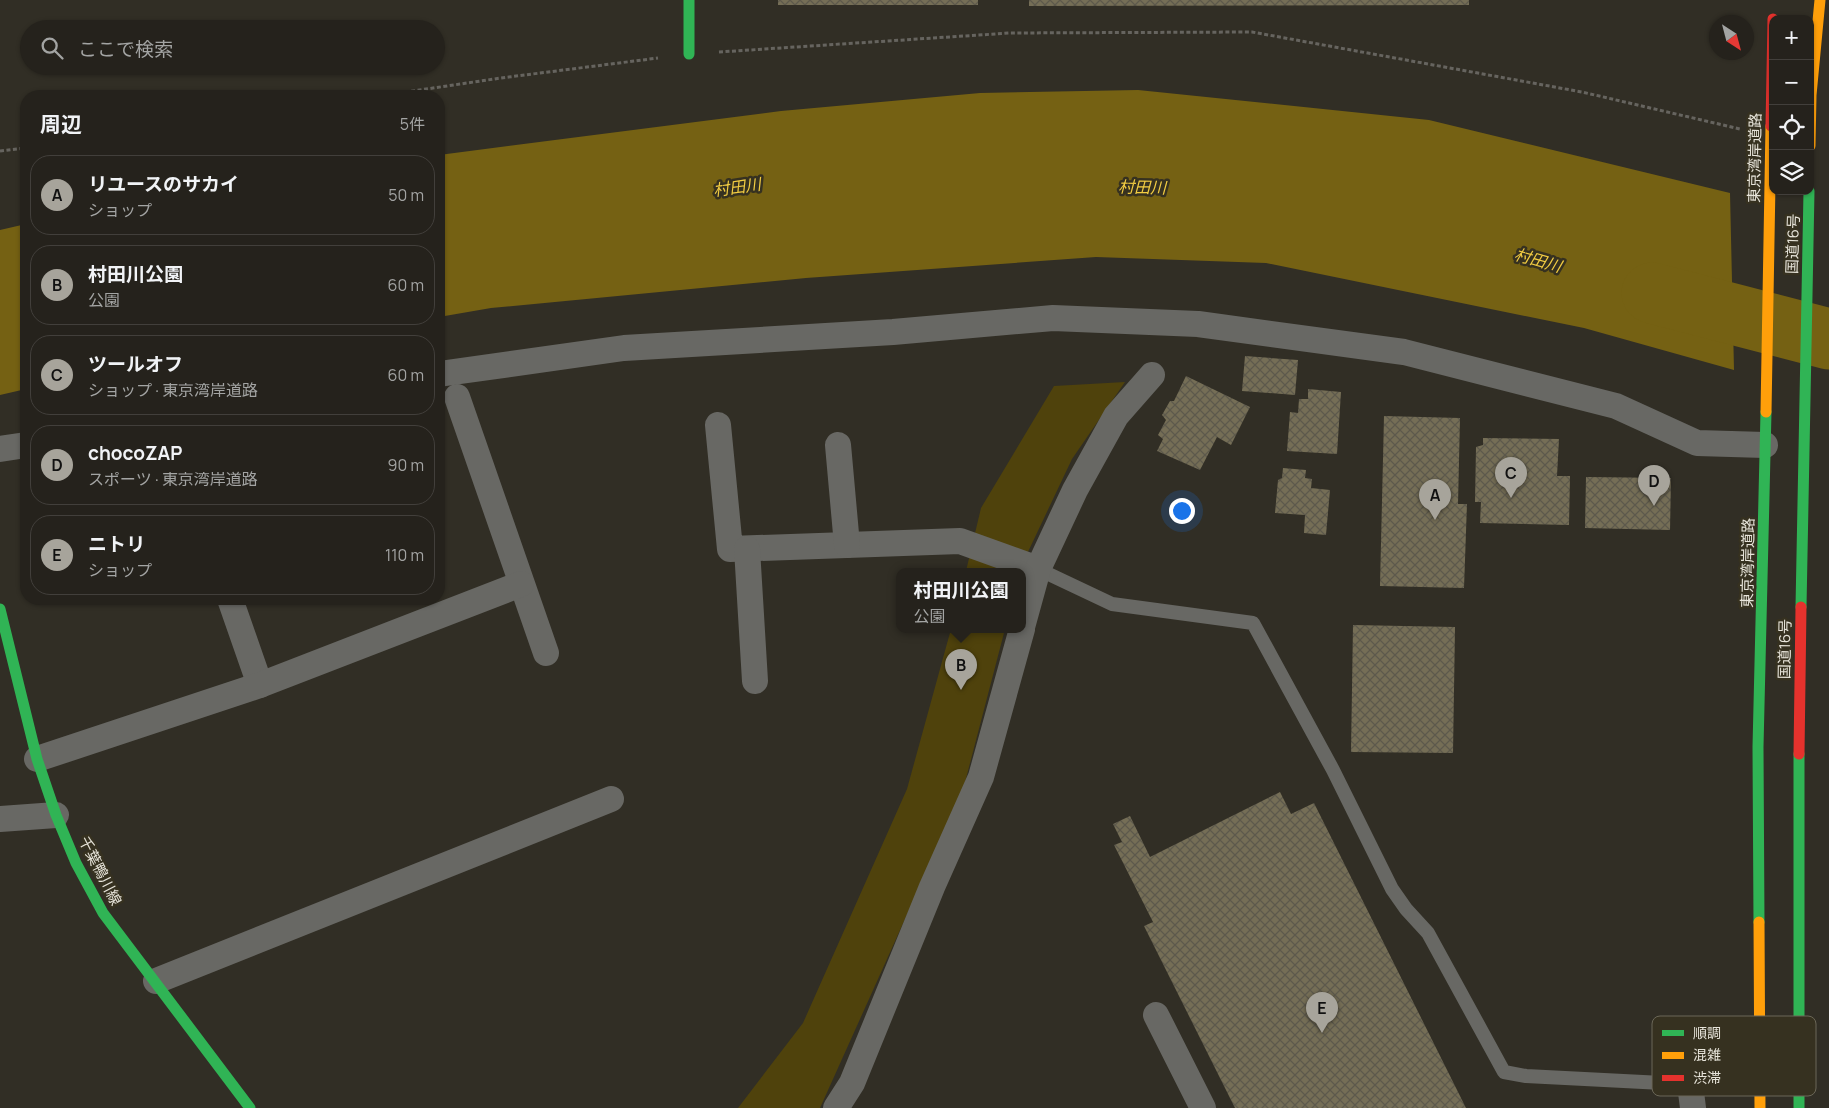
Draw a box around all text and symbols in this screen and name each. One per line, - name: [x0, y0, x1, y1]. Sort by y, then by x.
- north arrow: [1709, 15, 1754, 60]
- map controls: [1769, 15, 1814, 195]
- button: +: [1769, 15, 1814, 60]
- search box: [20, 20, 445, 75]
- icon: search: [38, 34, 66, 62]
- text: ここで検索: [78, 36, 173, 62]
- button: −: [1769, 60, 1814, 105]
- button: locate: [1769, 105, 1814, 150]
- text: 周辺: [40, 110, 82, 138]
- text: 5件: [400, 113, 425, 135]
- street label: 東京湾岸道路: [1743, 113, 1766, 203]
- button: layers: [1769, 150, 1814, 195]
- text: リユースのサカイ: [88, 171, 239, 197]
- water label: 村田川: [712, 172, 764, 201]
- water label: 村田川: [1118, 176, 1168, 198]
- text: A: [52, 184, 62, 206]
- text: 50 m: [388, 184, 424, 206]
- text: ショップ: [88, 199, 152, 221]
- street label: 国道16号: [1781, 214, 1804, 274]
- water label: 村田川: [1512, 243, 1566, 278]
- text: 村田川公園: [88, 261, 183, 287]
- text: B: [52, 274, 62, 296]
- text: 60 m: [388, 274, 424, 296]
- text: 公園: [88, 289, 120, 311]
- text: ツールオフ: [88, 351, 183, 377]
- text: C: [51, 364, 63, 386]
- text: 60 m: [388, 364, 424, 386]
- text: ショップ · 東京湾岸道路: [88, 379, 258, 401]
- text: chocoZAP: [88, 440, 182, 466]
- text: D: [51, 454, 63, 476]
- text: 90 m: [388, 454, 424, 476]
- pin: C: [1495, 457, 1527, 498]
- pin: D: [1638, 465, 1670, 506]
- text: スポーツ · 東京湾岸道路: [88, 468, 258, 490]
- pin: A: [1419, 479, 1451, 520]
- your location: [1169, 498, 1195, 524]
- street label: 東京湾岸道路: [1736, 518, 1759, 608]
- text: ニトリ: [88, 531, 145, 557]
- text: E: [52, 544, 62, 566]
- text: 110 m: [385, 544, 424, 566]
- text: ショップ: [88, 559, 152, 581]
- popup: [896, 568, 1026, 633]
- text: 村田川公園: [913, 577, 1009, 603]
- text: 公園: [913, 605, 946, 627]
- street label: 国道16号: [1773, 619, 1796, 679]
- pin: B: [945, 649, 977, 690]
- street label: 千葉鴨川線: [74, 833, 127, 909]
- pin: E: [1306, 992, 1338, 1033]
- legend: [1652, 1016, 1816, 1096]
- text: 順調: [1693, 1023, 1721, 1042]
- text: 混雑: [1693, 1045, 1721, 1064]
- text: 渋滞: [1693, 1068, 1721, 1087]

